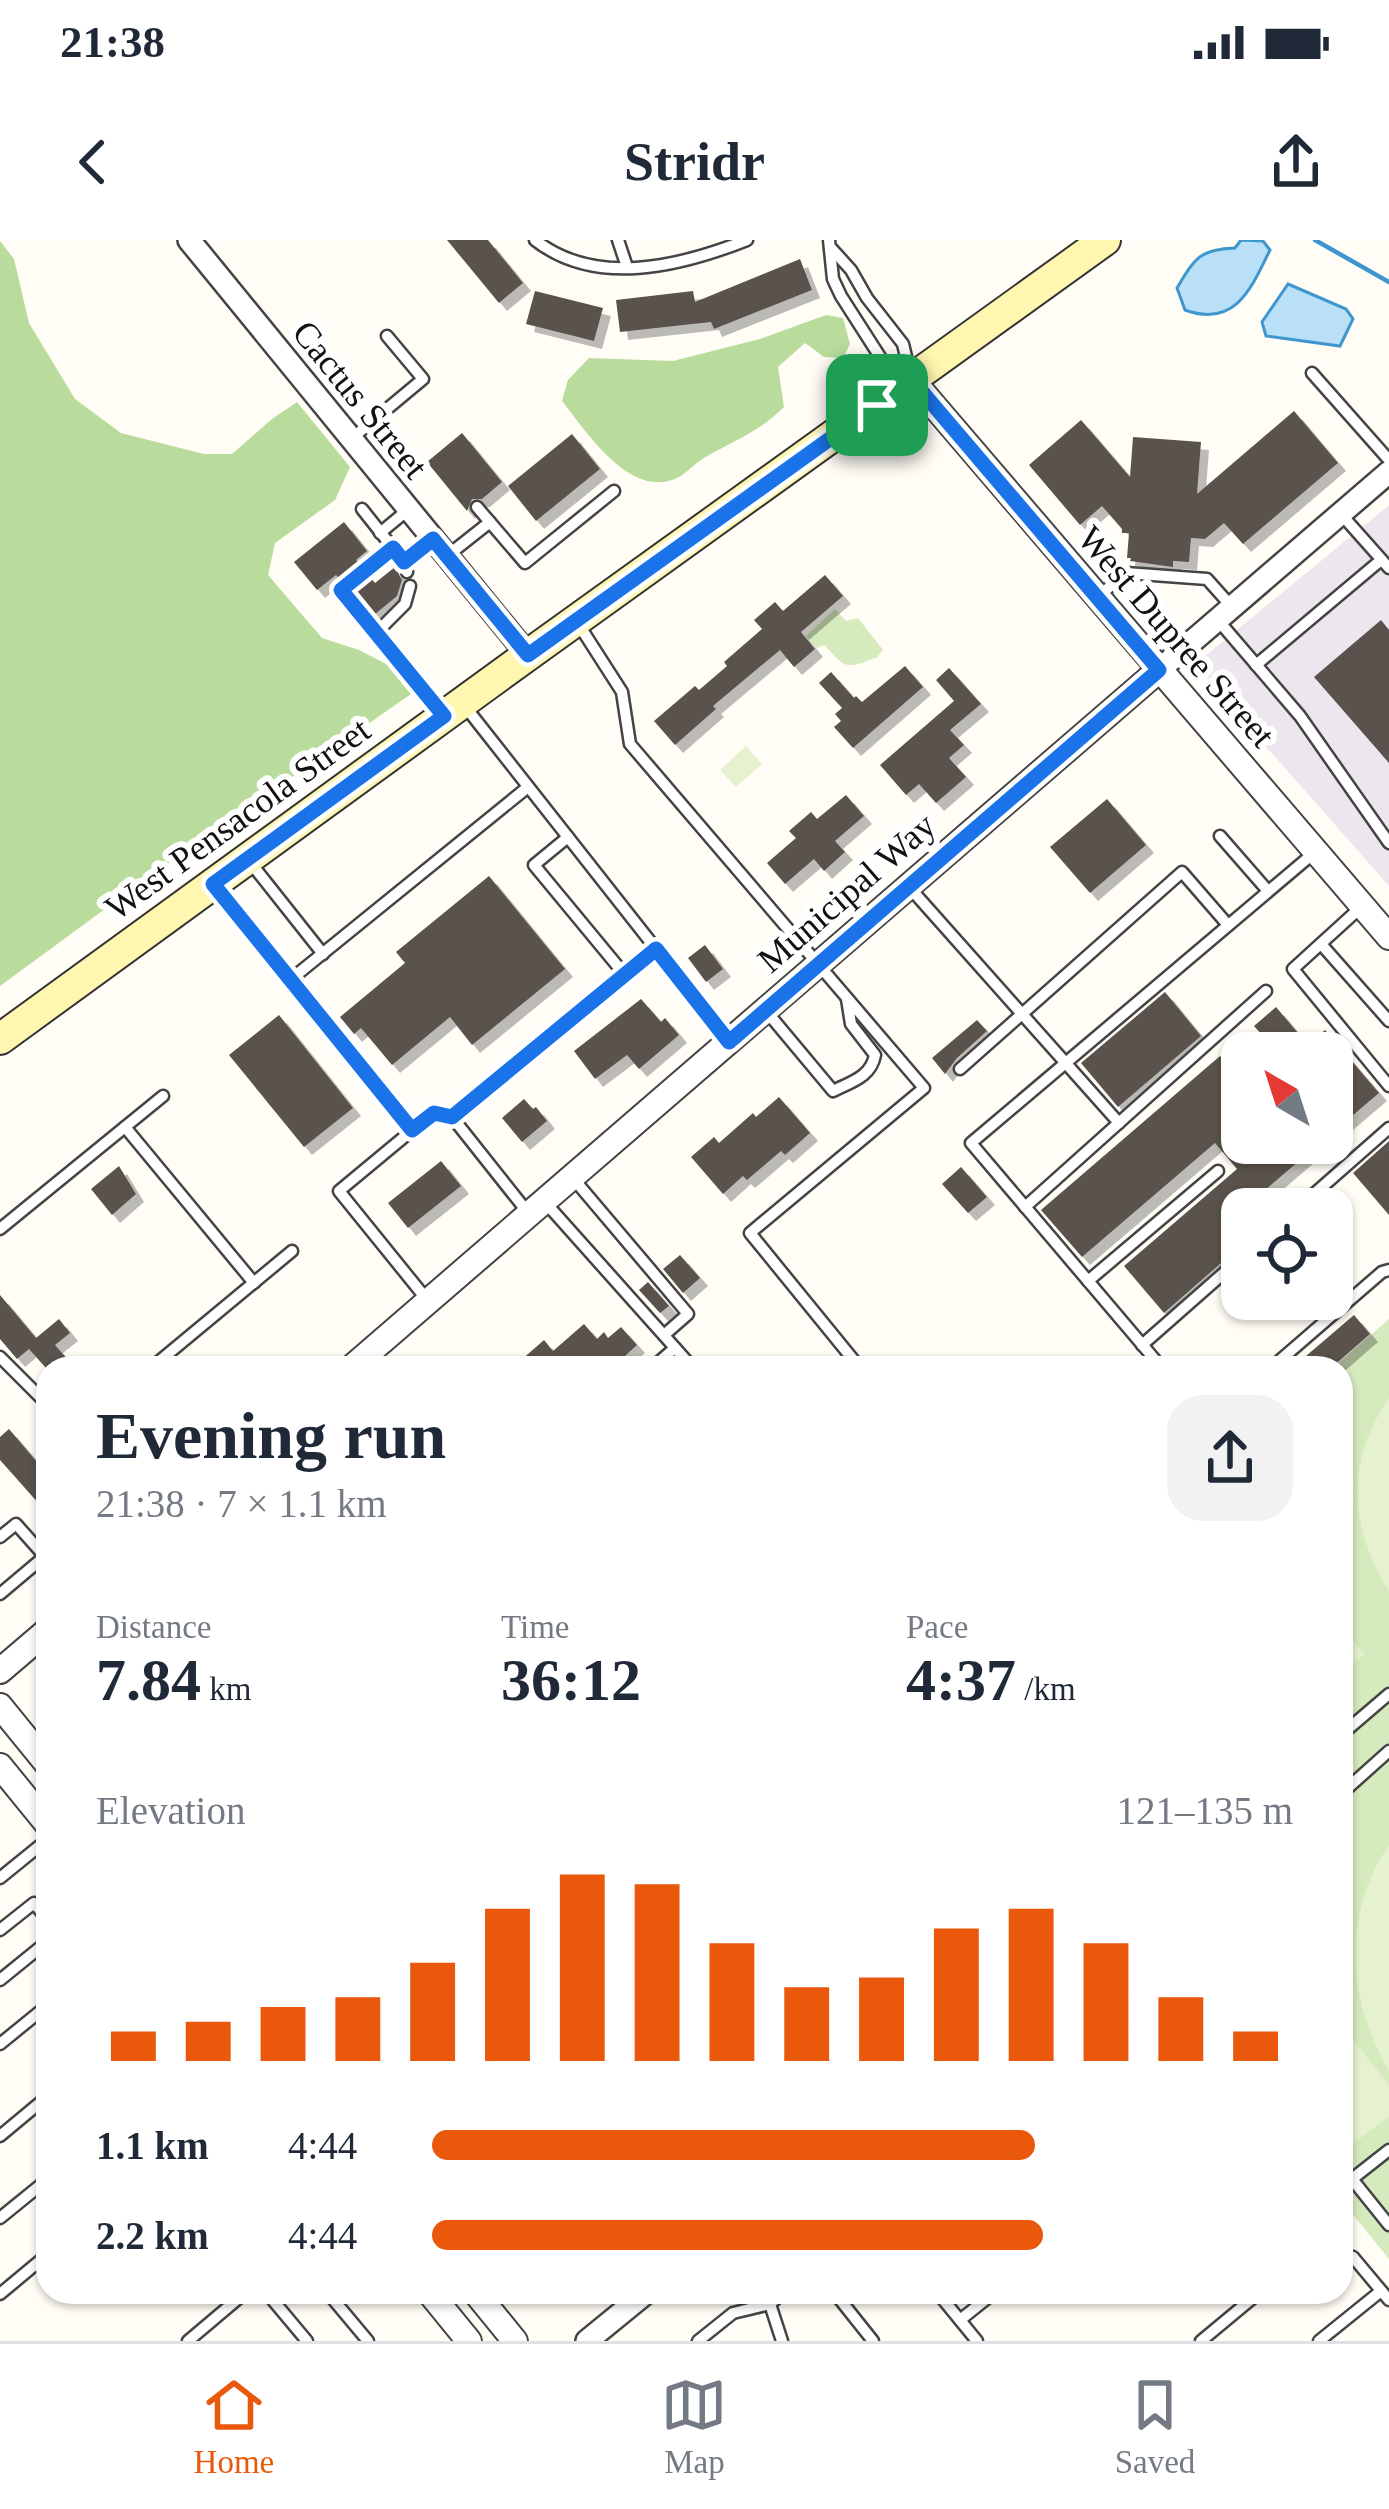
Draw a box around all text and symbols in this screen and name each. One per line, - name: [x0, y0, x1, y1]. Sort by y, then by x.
- text: 21:38: [60, 17, 165, 67]
- icon: back: [60, 129, 126, 195]
- icon: share: [1263, 129, 1329, 195]
- text: Stridr: [624, 132, 765, 192]
- street label: Cactus Street: [285, 313, 436, 486]
- pin: [826, 354, 928, 456]
- icon: arrive: [844, 372, 910, 438]
- street label: West Dupree Street: [1070, 518, 1283, 755]
- street label: West Pensacola Street: [98, 709, 378, 928]
- street label: Municipal Way: [750, 805, 943, 980]
- north arrow: [1221, 1032, 1353, 1164]
- map controls: [1221, 1032, 1353, 1320]
- button: locate: [1221, 1188, 1353, 1320]
- button: share: [1167, 1395, 1293, 1521]
- text: Evening run: [96, 1399, 446, 1472]
- text: 21:38 · 7 × 1.1 km: [96, 1482, 387, 1525]
- text: Distance: [96, 1609, 211, 1645]
- text: Time: [501, 1609, 569, 1645]
- text: Pace: [906, 1609, 968, 1645]
- text: 7.84: [96, 1647, 201, 1713]
- text: 36:12: [501, 1647, 641, 1713]
- text: 4:37: [906, 1647, 1016, 1713]
- text: km: [201, 1671, 251, 1707]
- text: /km: [1016, 1671, 1076, 1707]
- text: Elevation: [96, 1789, 245, 1832]
- text: 121–135 m: [1116, 1789, 1293, 1832]
- text: 1.1 km: [96, 2124, 209, 2167]
- text: 4:44: [288, 2124, 357, 2167]
- text: 2.2 km: [96, 2214, 209, 2257]
- text: 4:44: [288, 2214, 357, 2257]
- tab: Home: [194, 2372, 274, 2481]
- tab: Map: [661, 2372, 727, 2481]
- tab: Saved: [1115, 2372, 1195, 2481]

